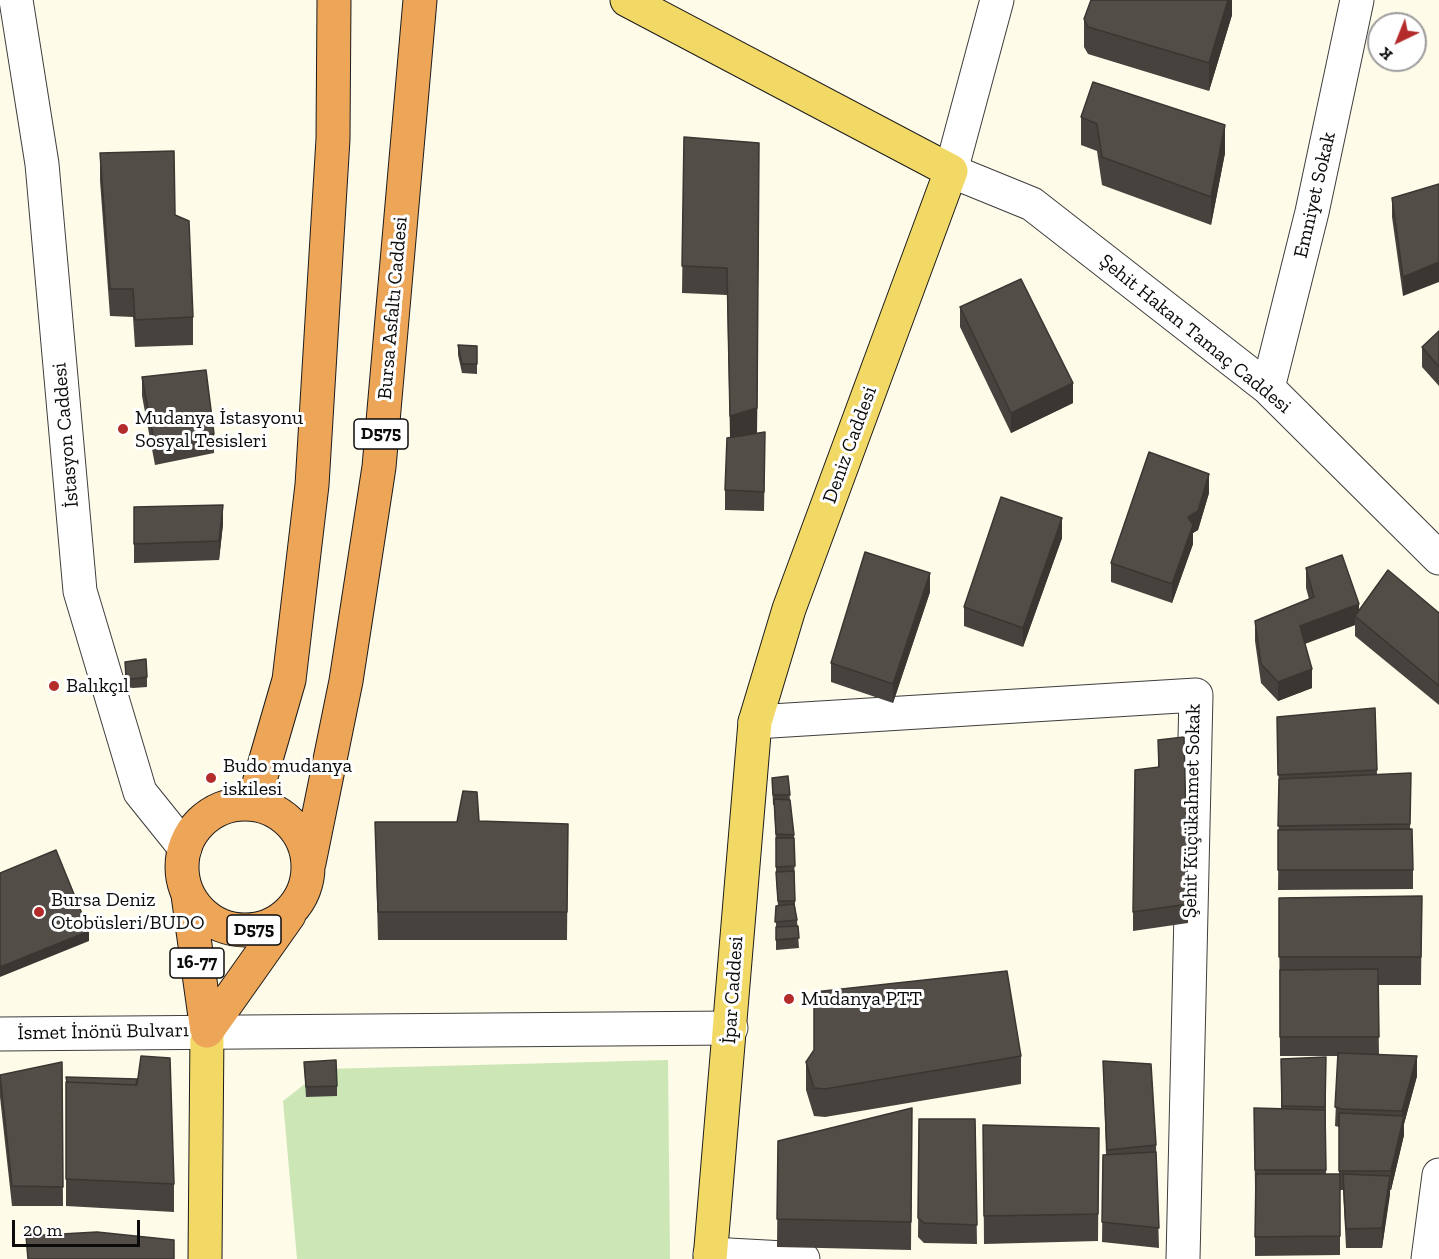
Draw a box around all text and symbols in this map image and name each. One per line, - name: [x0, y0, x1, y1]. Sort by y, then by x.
- north arrow: [1367, 12, 1427, 72]
- text: K: [1375, 43, 1396, 65]
- street label: Emniyet Sokak: [1289, 130, 1341, 260]
- street label: Bursa Asfaltı Caddesi: [373, 216, 413, 400]
- street label: Şehit Hakan Tamaç Caddesi: [1094, 249, 1296, 419]
- street label: İstasyon Caddesi: [48, 362, 84, 508]
- street label: Deniz Caddesi: [818, 383, 882, 507]
- place label: Mudanya İstasyonu Sosyal Tesisleri: [135, 406, 303, 453]
- road number: D575: [354, 419, 408, 449]
- marker: Mudanya İstasyonu Sosyal Tesisleri: [116, 422, 130, 436]
- place label: Balıkçıl: [66, 674, 129, 698]
- marker: Balıkçıl: [47, 679, 61, 693]
- street label: Şehit Küçükahmet Sokak: [1178, 704, 1206, 918]
- place label: Budo mudanya iskilesi: [223, 754, 352, 801]
- marker: Budo mudanya iskilesi: [204, 771, 218, 785]
- place label: Bursa Deniz Otobüsleri/BUDO: [51, 888, 204, 935]
- marker: Bursa Deniz Otobüsleri/BUDO: [32, 905, 46, 919]
- road number: D575: [227, 915, 281, 945]
- street label: İpar Caddesi: [717, 935, 749, 1045]
- road number: 16-77: [170, 948, 224, 978]
- place label: Mudanya PTT: [801, 987, 922, 1011]
- marker: Mudanya PTT: [782, 992, 796, 1006]
- street label: İsmet İnönü Bulvarı: [17, 1019, 189, 1045]
- scale bar: [15, 1208, 142, 1246]
- text: 20 m: [23, 1219, 62, 1241]

